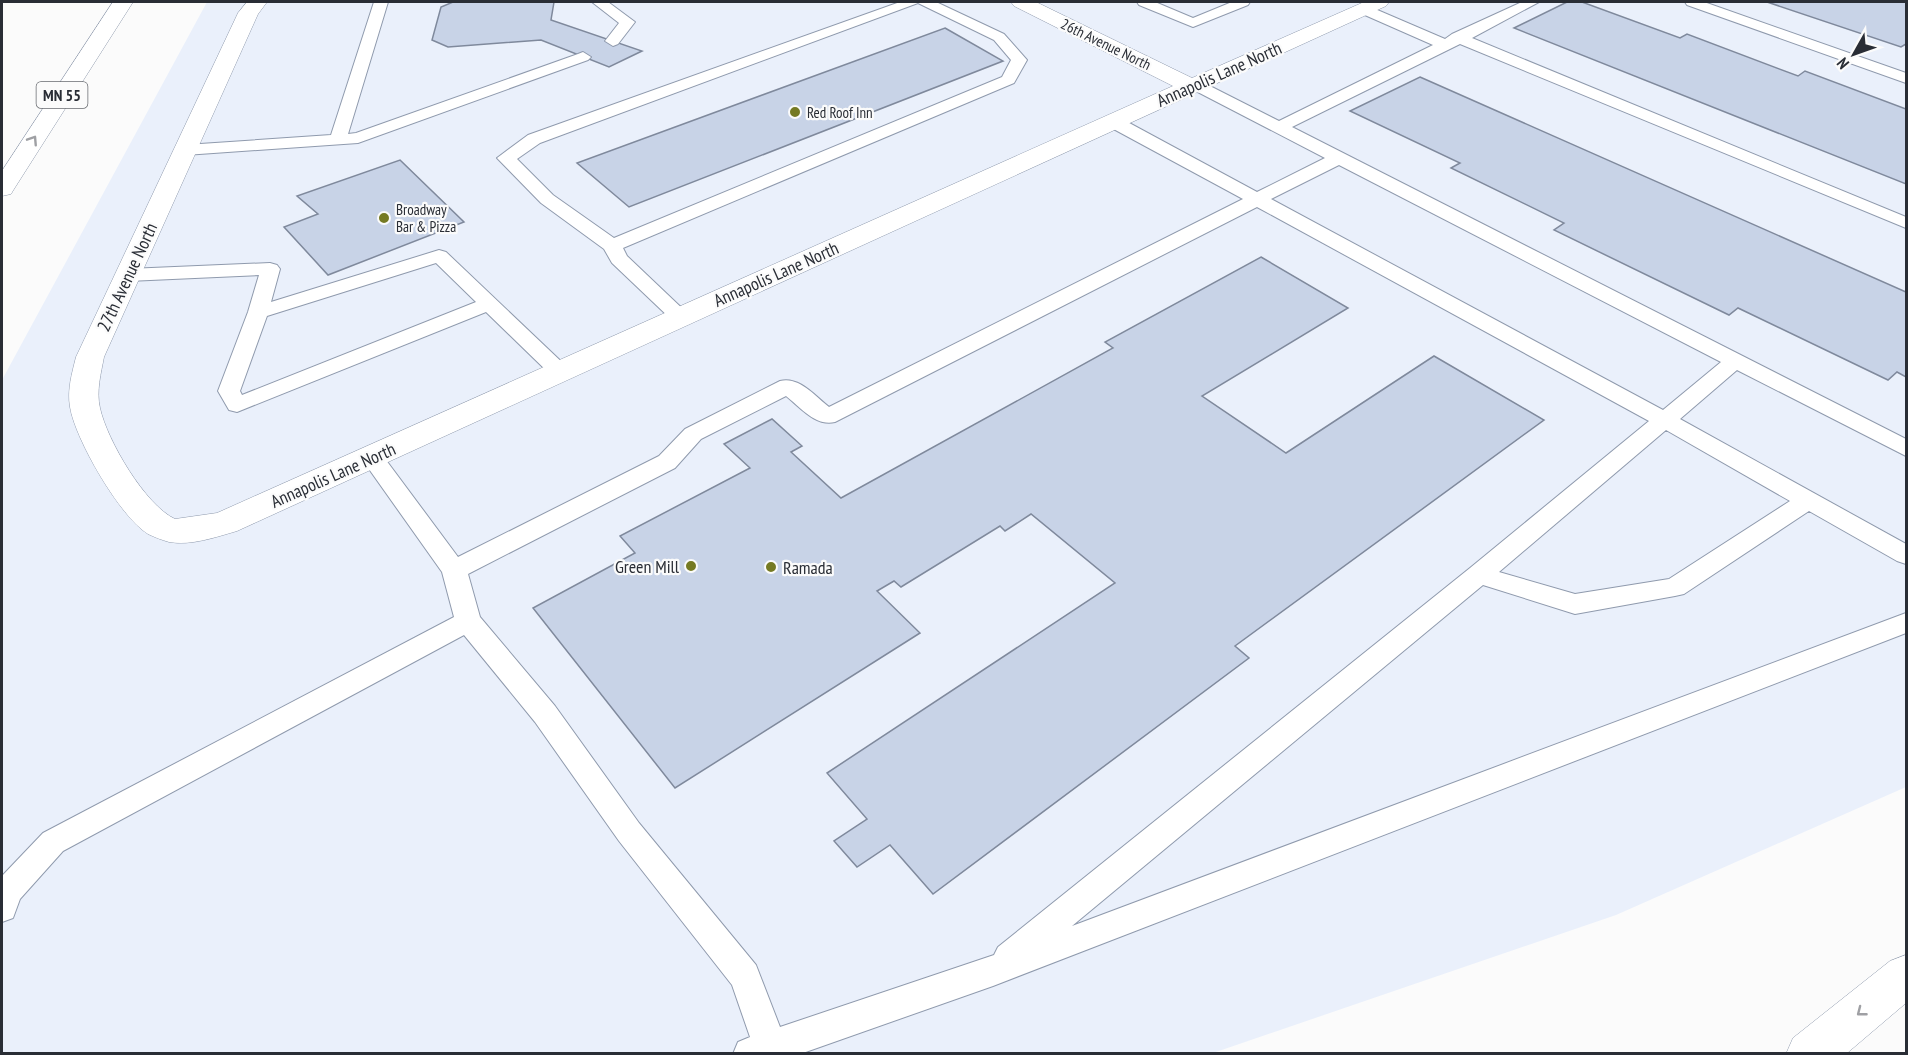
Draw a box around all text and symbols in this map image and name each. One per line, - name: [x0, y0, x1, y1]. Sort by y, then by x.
- street label: 26th Avenue North: [1058, 14, 1154, 74]
- north arrow: [1824, 24, 1884, 84]
- street label: Annapolis Lane North: [1153, 36, 1285, 112]
- text: N: [1832, 54, 1853, 73]
- road number: MN 55: [36, 82, 88, 108]
- place label: Red Roof Inn: [807, 103, 873, 122]
- marker: Red Roof Inn: [788, 105, 802, 119]
- one-way arrow: [26, 136, 38, 146]
- place label: Broadway Bar & Pizza: [396, 200, 456, 236]
- marker: Broadway Bar & Pizza: [377, 211, 391, 225]
- street label: 27th Avenue North: [92, 219, 162, 335]
- street label: Annapolis Lane North: [710, 236, 842, 312]
- street label: Annapolis Lane North: [267, 437, 399, 513]
- place label: Green Mill: [615, 555, 680, 578]
- place label: Ramada: [783, 556, 833, 579]
- marker: Green Mill: [684, 559, 698, 573]
- marker: Ramada: [764, 560, 778, 574]
- one-way arrow: [1856, 1005, 1867, 1016]

